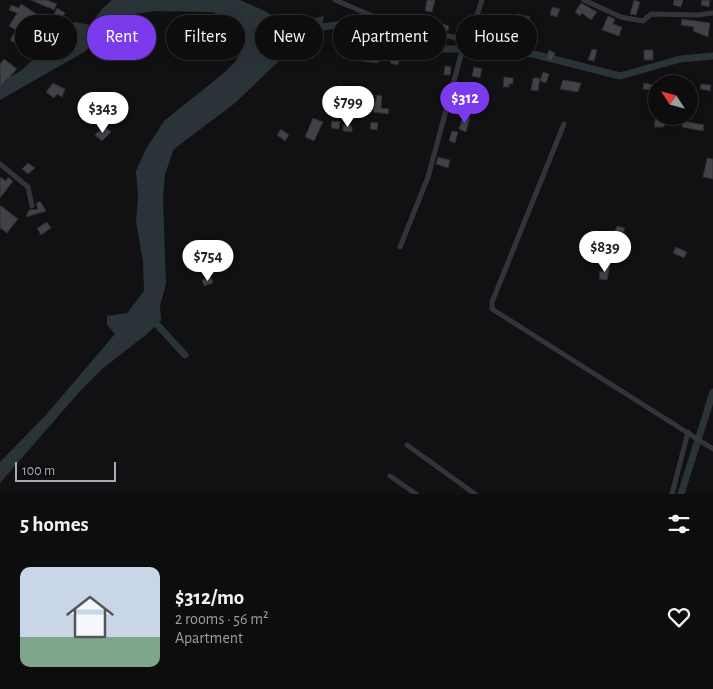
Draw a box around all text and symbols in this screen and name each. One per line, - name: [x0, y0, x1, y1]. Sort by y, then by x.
- chip: Buy: [15, 15, 77, 60]
- chip: Rent: [87, 15, 156, 60]
- chip: Filters: [166, 15, 245, 60]
- chip: New: [255, 15, 323, 60]
- chip: Apartment: [333, 15, 446, 60]
- chip: House: [456, 15, 537, 60]
- north arrow: [648, 75, 698, 125]
- map controls: [648, 75, 698, 125]
- pin: $312: [435, 82, 495, 124]
- pin: $799: [318, 86, 378, 128]
- text: $312: [451, 90, 479, 106]
- pin: $343: [73, 92, 133, 134]
- text: $799: [333, 94, 363, 110]
- text: $343: [88, 100, 118, 116]
- pin: $839: [575, 230, 635, 273]
- text: $839: [590, 239, 620, 255]
- pin: $754: [178, 240, 238, 282]
- text: $754: [193, 248, 223, 264]
- scale bar: [15, 459, 116, 482]
- text: 100 m: [22, 464, 55, 478]
- icon: filters: [665, 510, 693, 538]
- text: 5 homes: [20, 514, 89, 535]
- icon: home: [60, 587, 120, 647]
- text: $312/mo: [175, 587, 244, 608]
- icon: heart: [665, 603, 693, 631]
- text: 2 rooms · 56 m²: [175, 611, 269, 627]
- text: Apartment: [175, 630, 243, 646]

